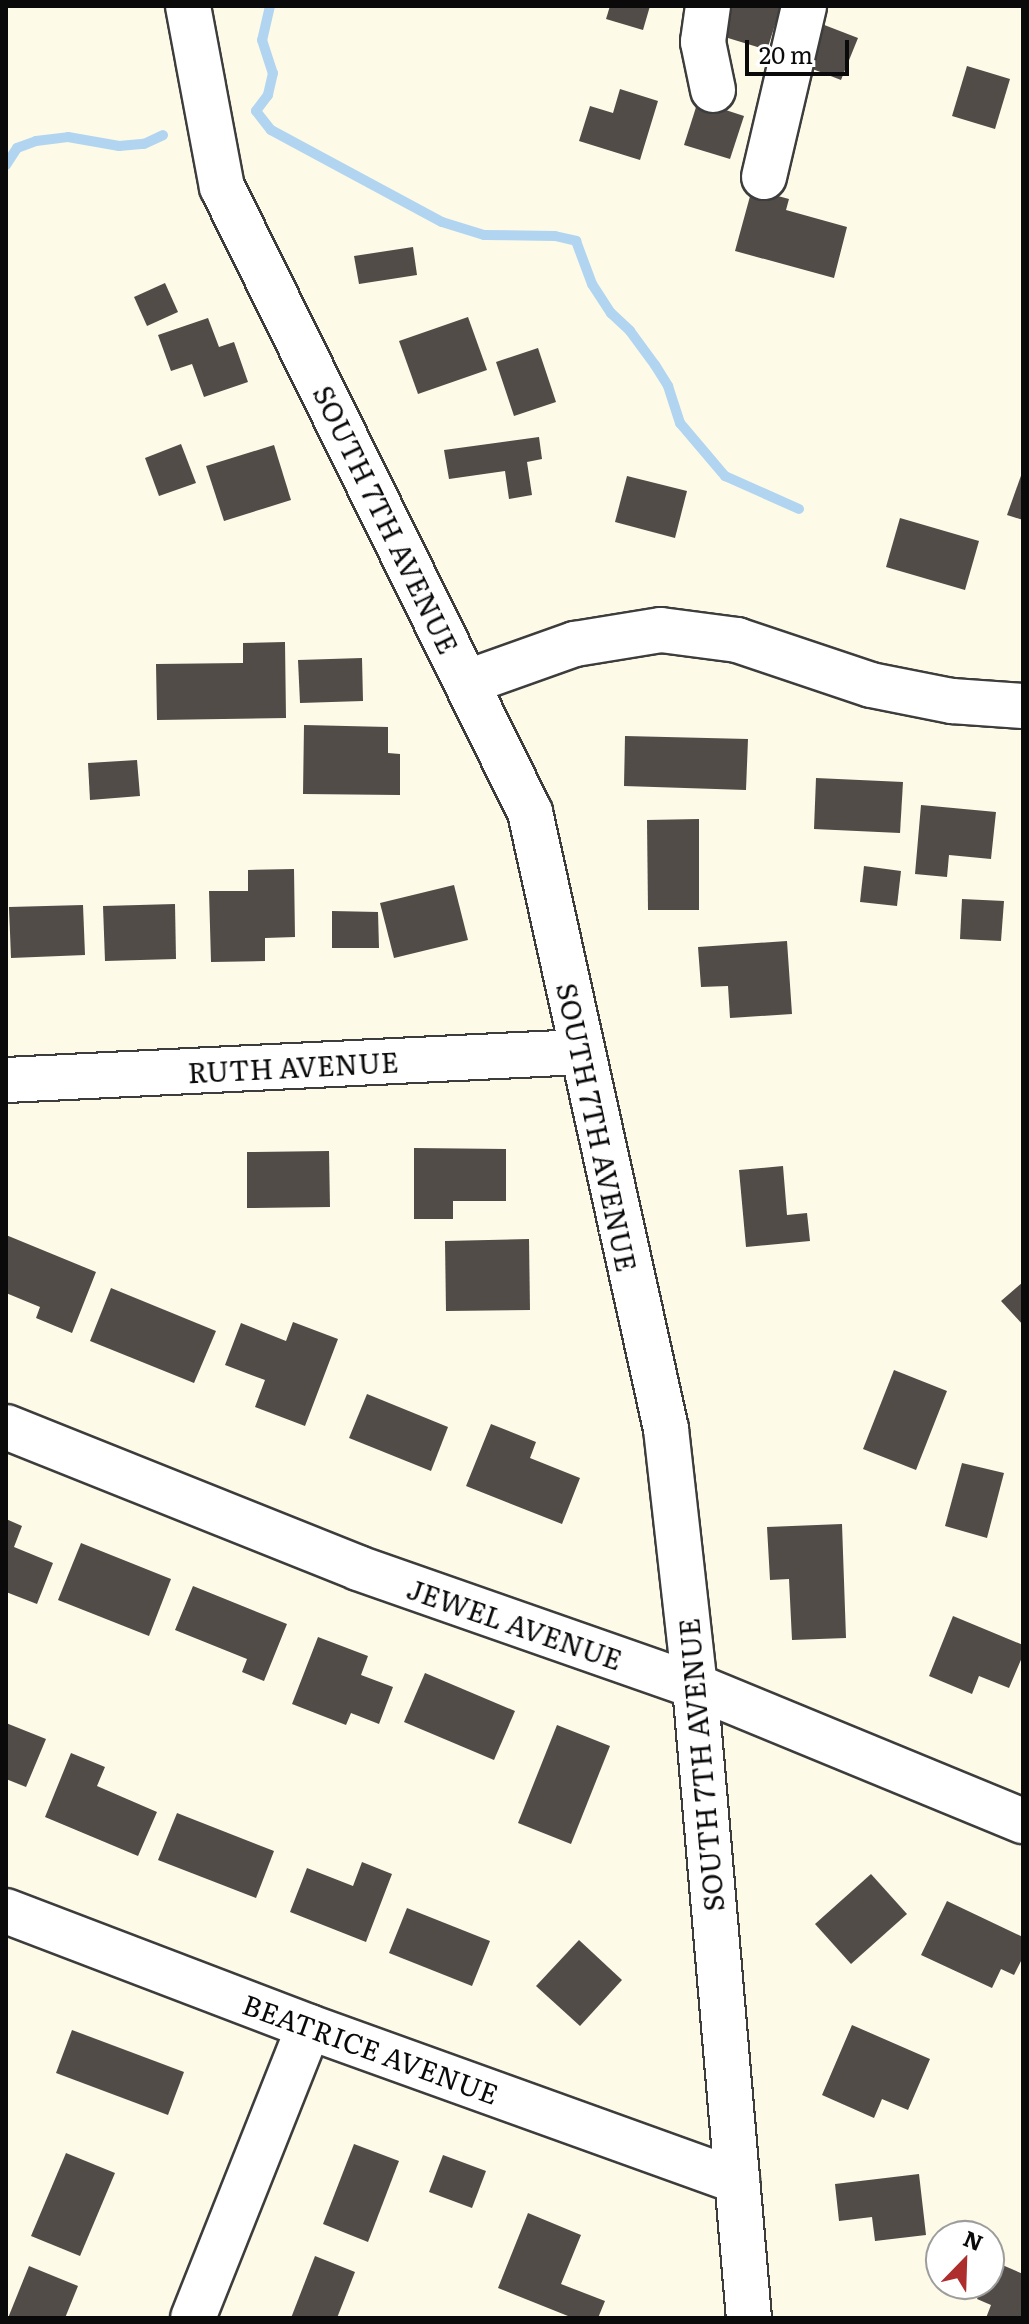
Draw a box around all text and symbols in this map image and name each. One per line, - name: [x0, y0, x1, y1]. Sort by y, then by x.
- scale bar: [749, 24, 853, 74]
- text: 20 m: [759, 36, 813, 71]
- street label: SOUTH 7TH AVENUE: [307, 379, 467, 659]
- street label: SOUTH 7TH AVENUE: [551, 980, 645, 1274]
- street label: RUTH AVENUE: [187, 1044, 399, 1088]
- street label: JEWEL AVENUE: [403, 1570, 627, 1676]
- street label: SOUTH 7TH AVENUE: [670, 1617, 730, 1913]
- street label: BEATRICE AVENUE: [239, 1986, 503, 2110]
- north arrow: [925, 2220, 1005, 2300]
- text: N: [959, 2220, 989, 2258]

